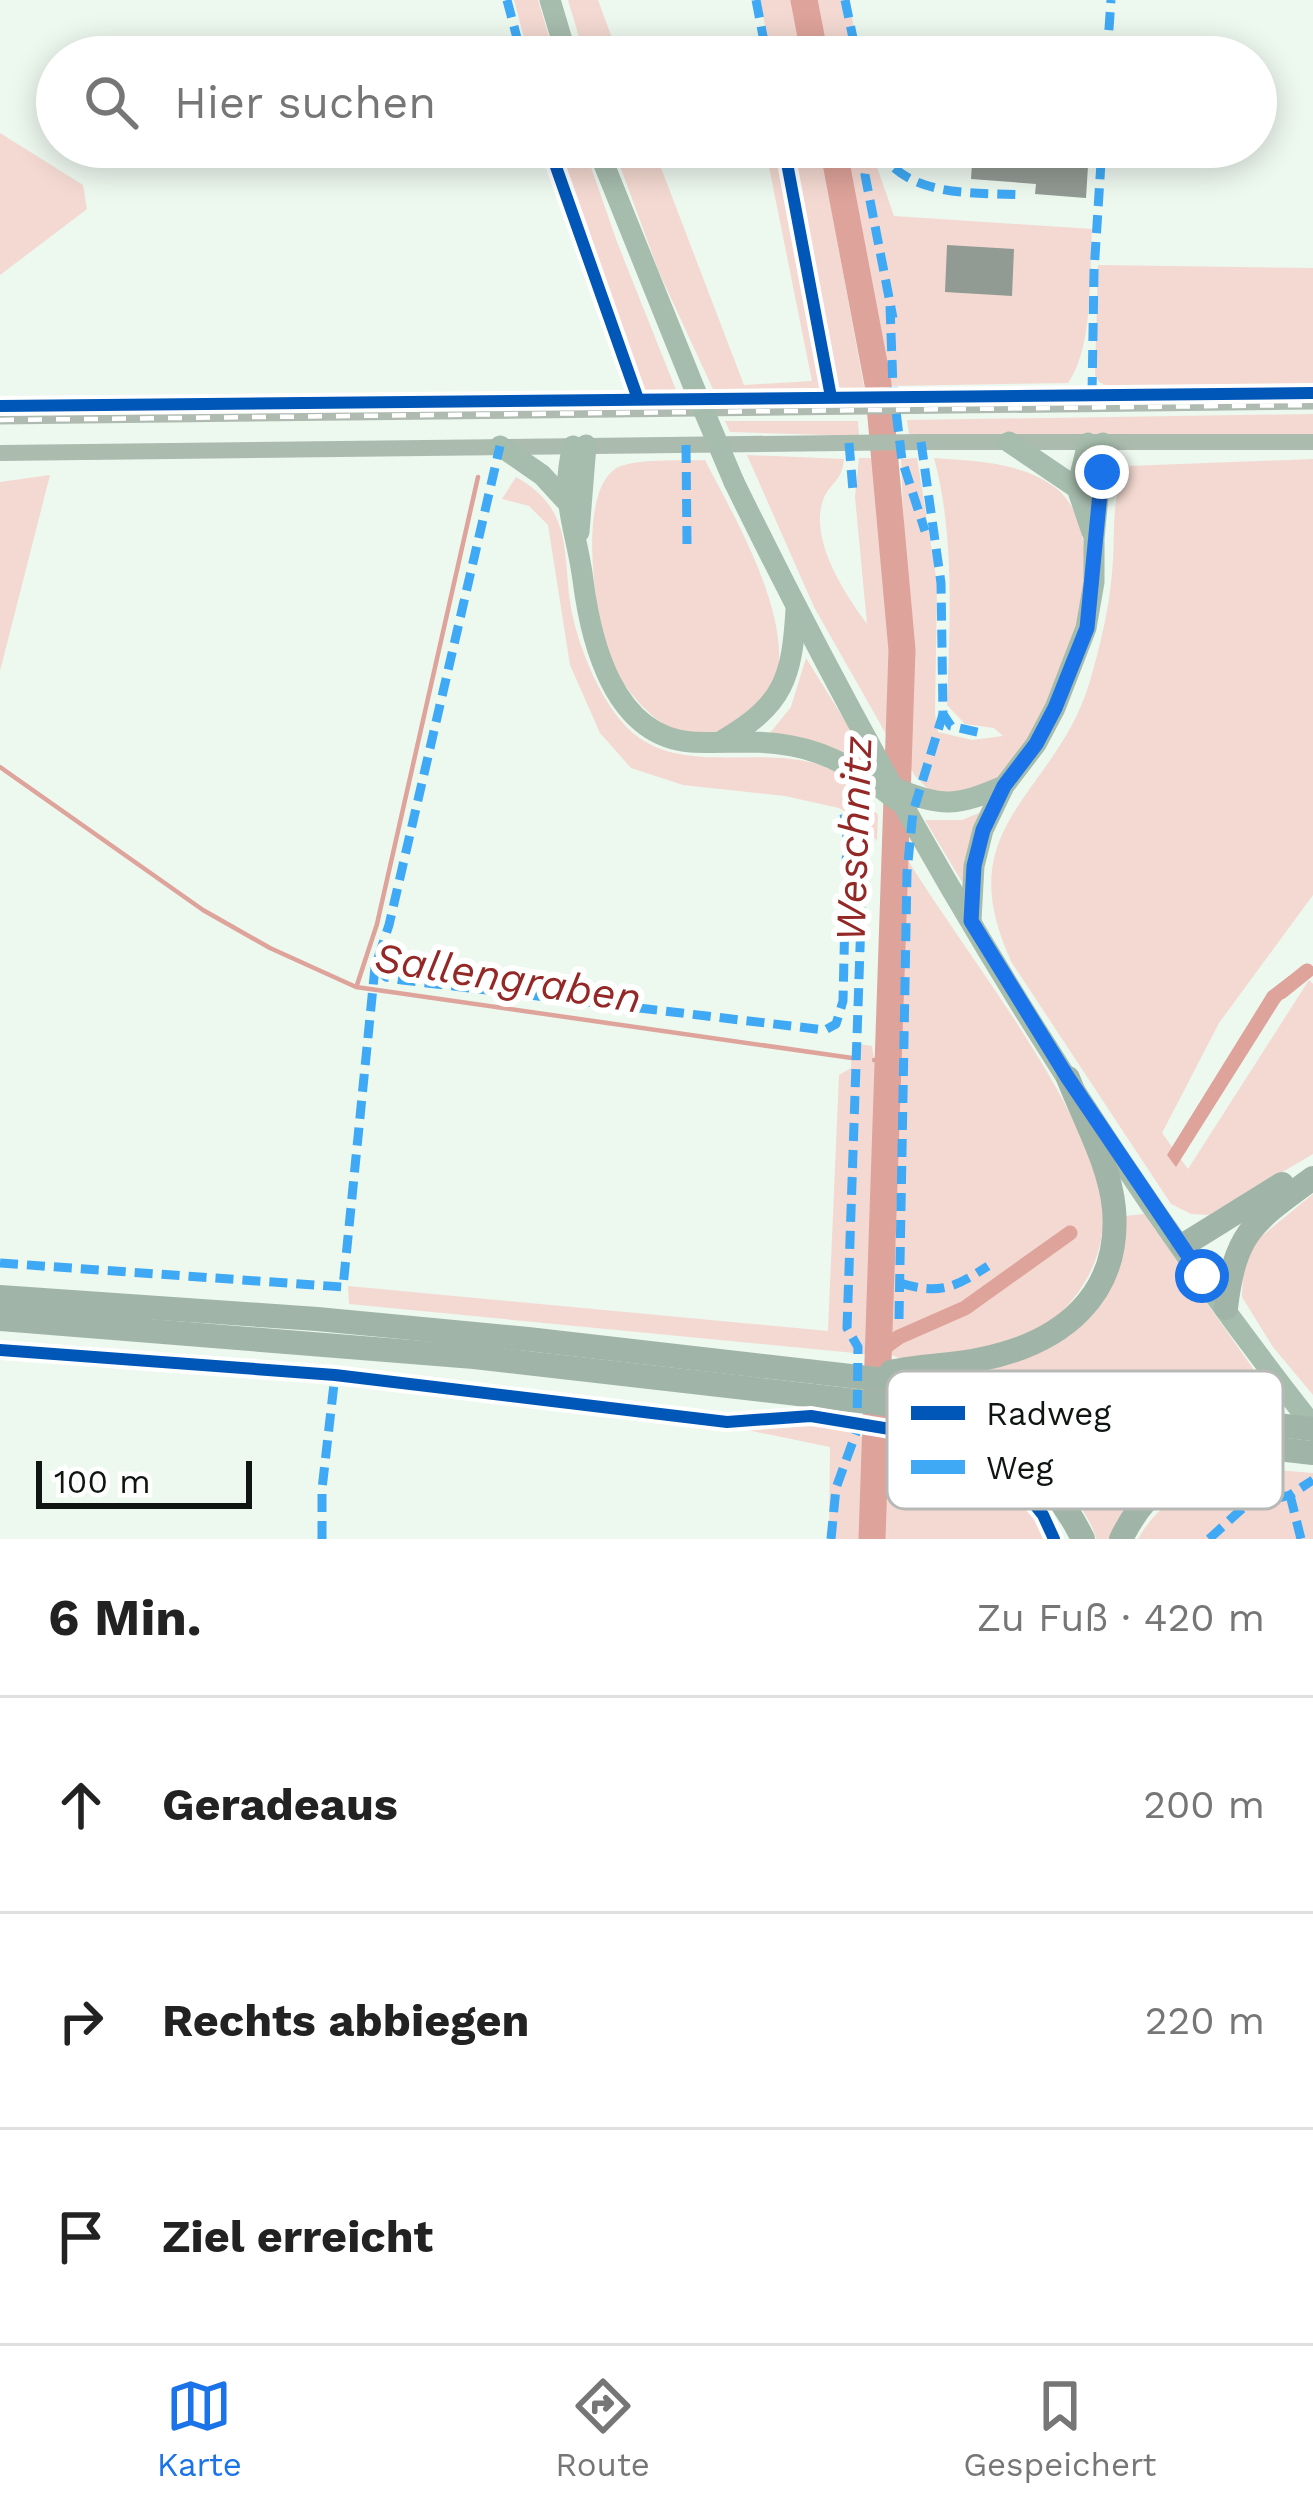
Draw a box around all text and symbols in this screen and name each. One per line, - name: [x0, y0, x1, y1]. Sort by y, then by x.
- search box: [36, 36, 1277, 168]
- icon: search: [78, 69, 144, 135]
- text: Hier suchen: [174, 76, 436, 129]
- route end: [1075, 445, 1129, 499]
- water label: Weschnitz: [825, 735, 882, 943]
- water label: Sallengraben: [371, 932, 645, 1023]
- route start: [1175, 1249, 1229, 1303]
- legend: [887, 1371, 1283, 1509]
- text: Radweg: [986, 1394, 1111, 1433]
- text: Weg: [986, 1448, 1054, 1487]
- scale bar: [36, 1455, 252, 1508]
- text: 100 m: [54, 1462, 151, 1501]
- text: 6 Min.: [48, 1588, 202, 1647]
- text: Zu Fuß · 420 m: [977, 1595, 1265, 1640]
- icon: ahead: [48, 1772, 114, 1838]
- text: Geradeaus: [162, 1778, 398, 1831]
- text: 200 m: [1143, 1782, 1265, 1827]
- icon: right: [48, 1988, 114, 2054]
- text: Rechts abbiegen: [162, 1994, 529, 2047]
- text: 220 m: [1145, 1998, 1265, 2043]
- icon: arrive: [48, 2204, 114, 2270]
- text: Ziel erreicht: [162, 2210, 433, 2263]
- tab: Karte: [157, 2373, 242, 2484]
- tab: Route: [555, 2373, 650, 2484]
- tab: Gespeichert: [963, 2373, 1156, 2484]

